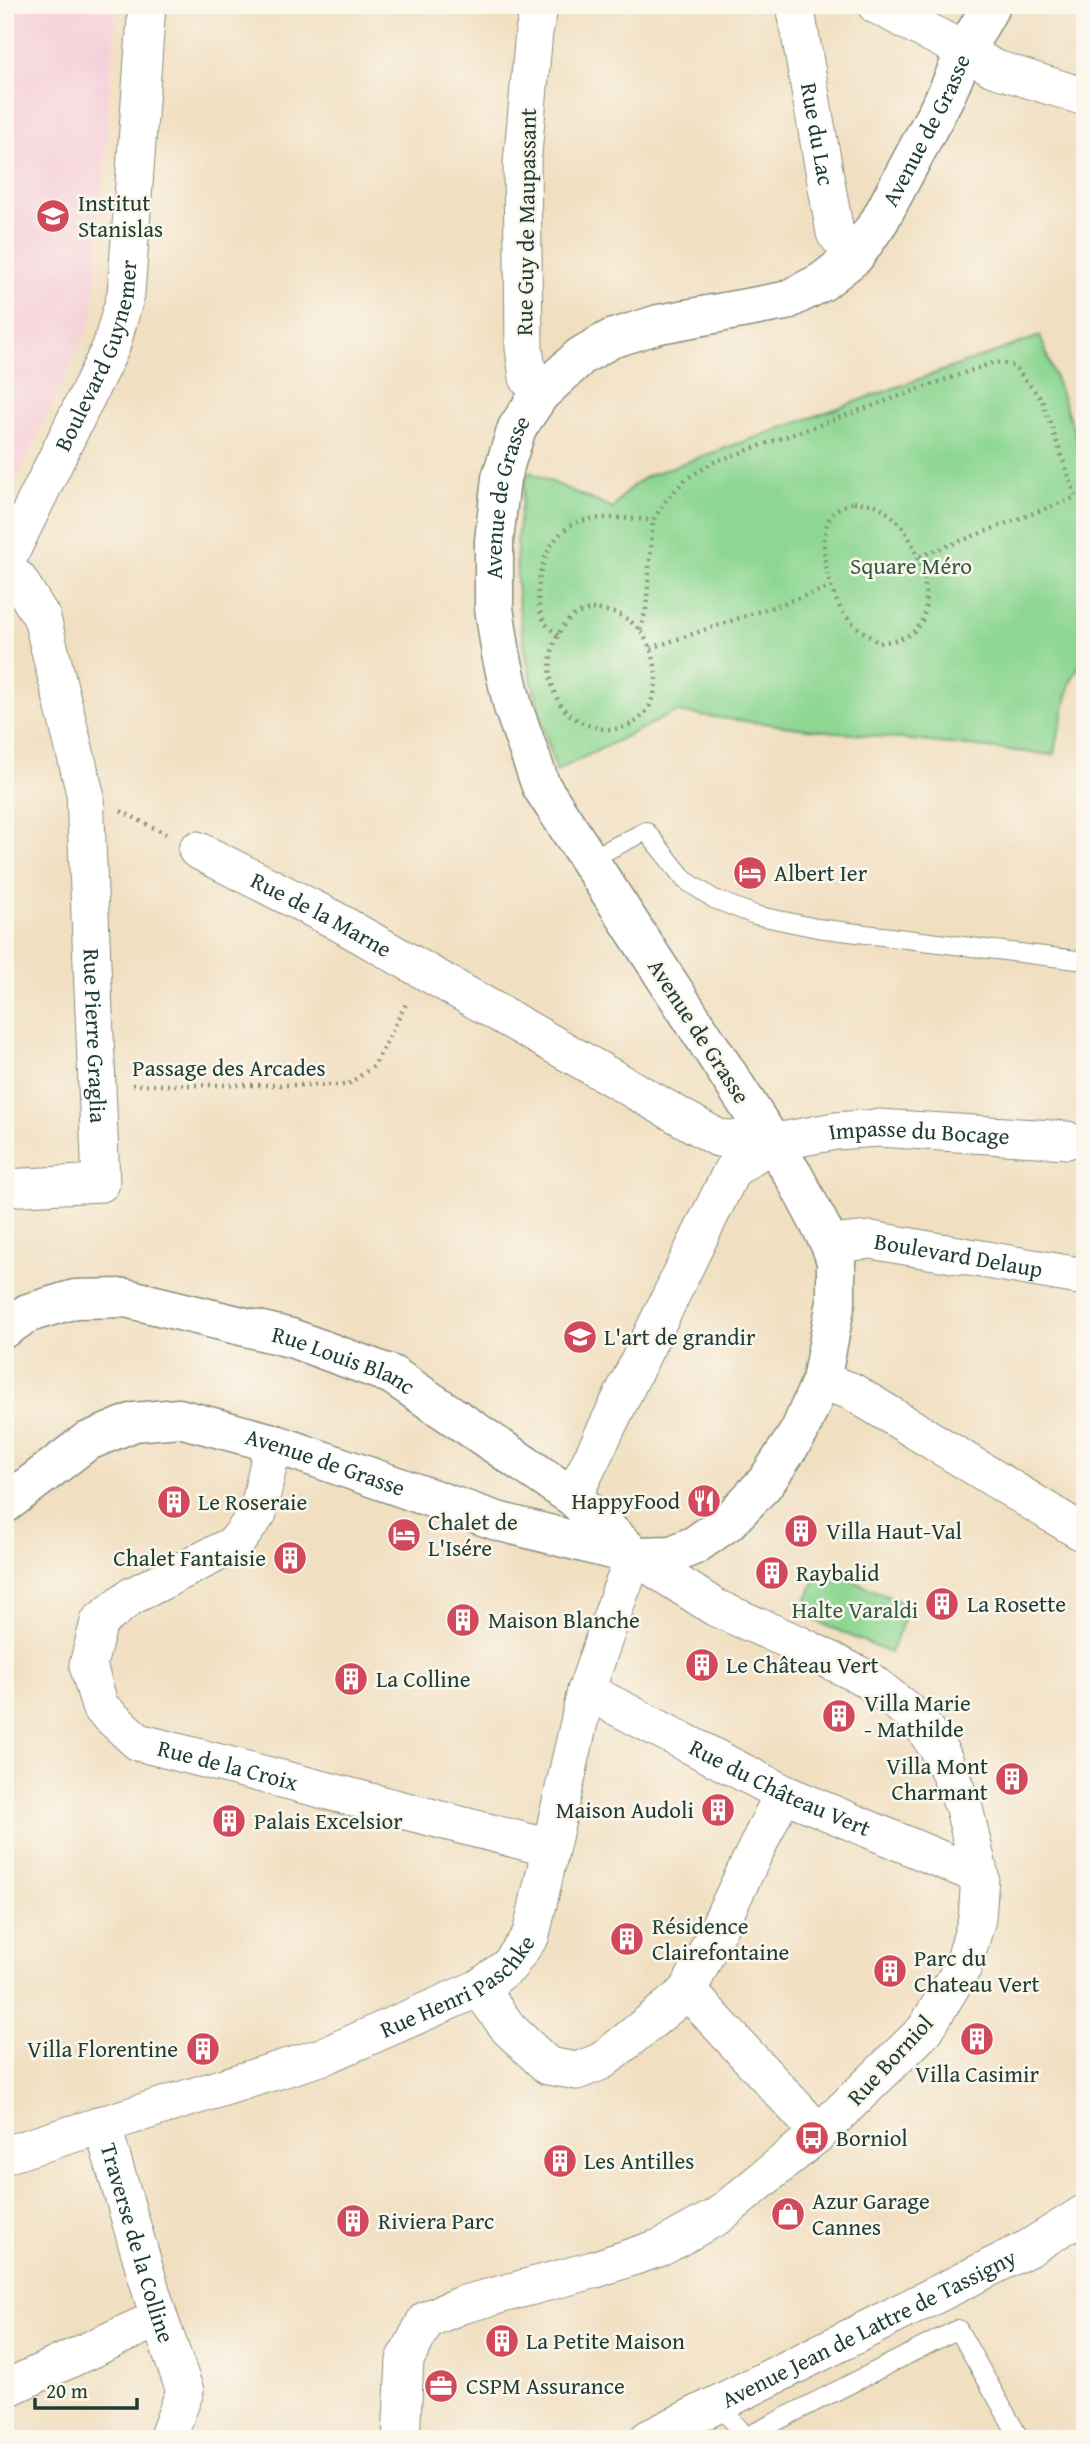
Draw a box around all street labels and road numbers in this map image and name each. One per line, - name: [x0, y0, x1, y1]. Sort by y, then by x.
- street label: Avenue de Grasse: [873, 49, 978, 212]
- street label: Rue du Lac: [793, 80, 843, 188]
- street label: Rue Guy de Maupassant: [507, 108, 544, 336]
- street label: Boulevard Guynemer: [46, 258, 144, 457]
- street label: Avenue de Grasse: [477, 408, 537, 579]
- street label: Rue de la Marne: [245, 863, 398, 965]
- street label: Rue Pierre Graglia: [75, 948, 116, 1124]
- street label: Avenue de Grasse: [640, 952, 759, 1110]
- street label: Passage des Arcades: [132, 1051, 326, 1084]
- street label: Impasse du Bocage: [826, 1111, 1011, 1152]
- street label: Boulevard Delaup: [872, 1224, 1045, 1285]
- street label: Rue Louis Blanc: [269, 1317, 422, 1402]
- street label: Avenue de Grasse: [242, 1419, 410, 1504]
- street label: Rue du Château Vert: [684, 1730, 876, 1844]
- street label: Rue de la Croix: [154, 1731, 302, 1799]
- street label: Rue Henri Paschke: [374, 1928, 542, 2046]
- street label: Rue Borniol: [839, 2007, 940, 2112]
- street label: Traverse de la Colline: [92, 2139, 183, 2347]
- street label: Avenue Jean de Lattre de Tassigny: [716, 2240, 1022, 2416]

